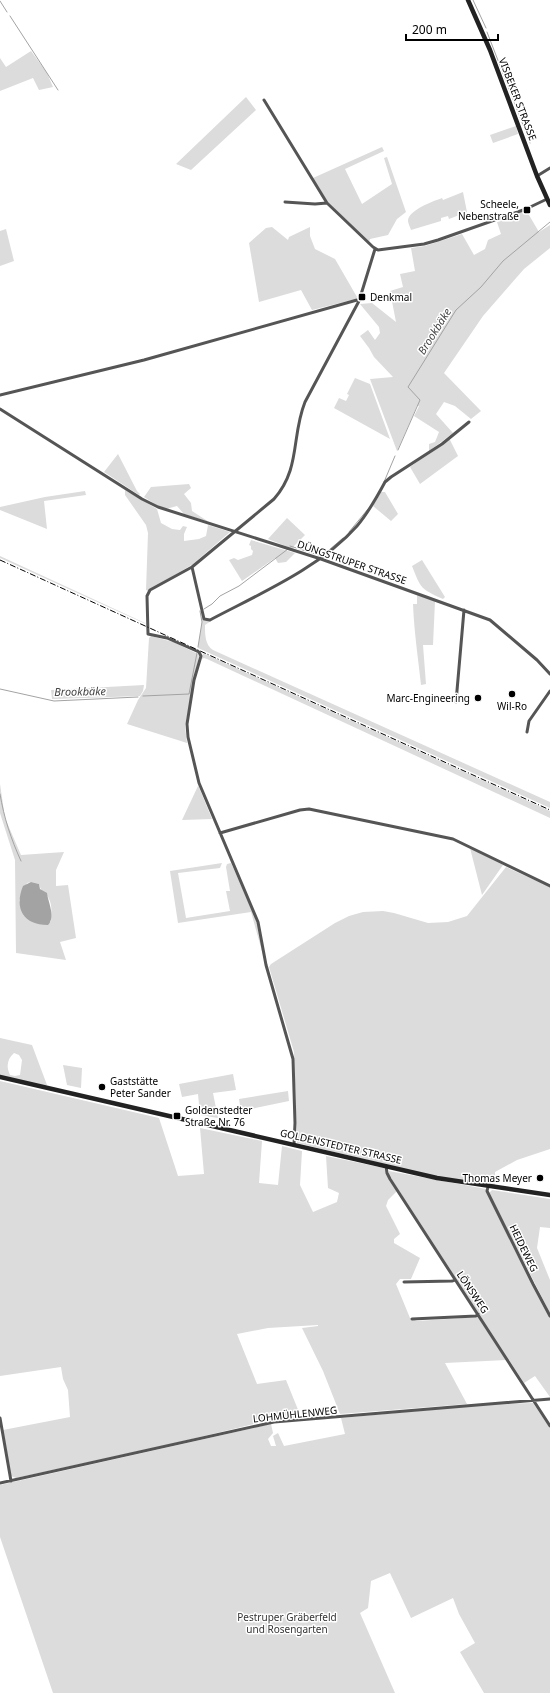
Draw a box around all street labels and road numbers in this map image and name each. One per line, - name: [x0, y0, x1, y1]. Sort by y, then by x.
- street label: VISBEKER STRASSE: [496, 56, 540, 142]
- street label: DÜNGSTRUPER STRASSE: [295, 537, 409, 587]
- street label: GOLDENSTEDTER STRASSE: [279, 1125, 403, 1167]
- street label: HEIDEWEG: [506, 1222, 542, 1274]
- street label: LÖNSWEG: [454, 1268, 492, 1316]
- street label: LOHMÜHLENWEG: [252, 1403, 338, 1425]

